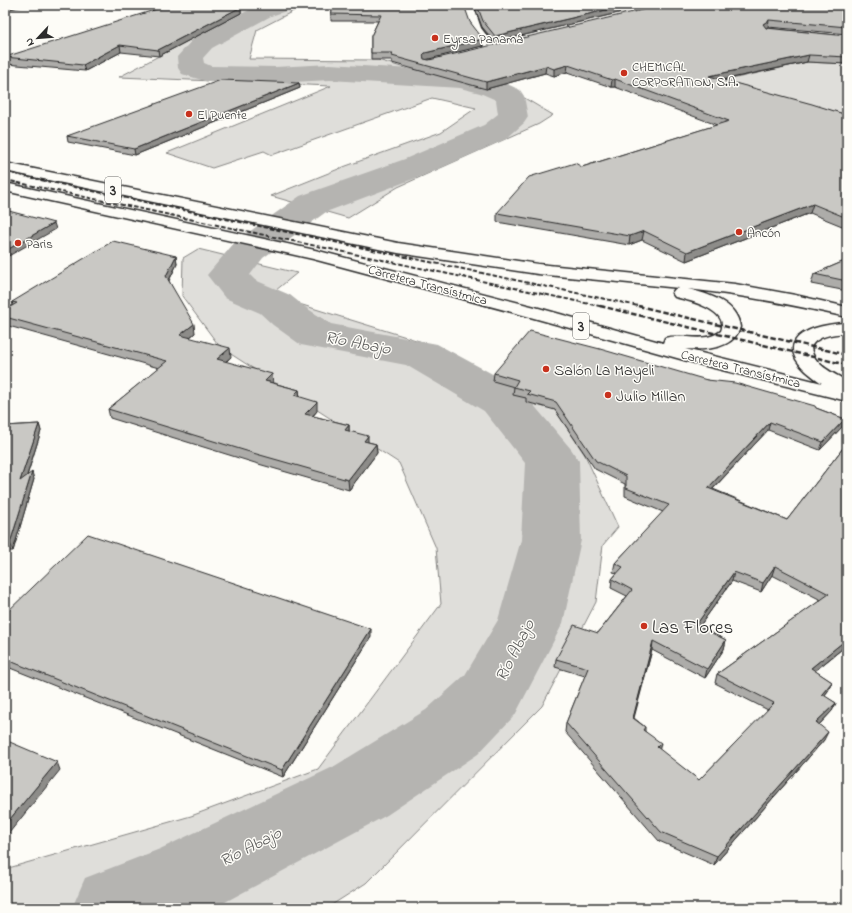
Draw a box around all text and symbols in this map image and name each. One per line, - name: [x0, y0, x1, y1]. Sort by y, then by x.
- north arrow: [18, 18, 58, 58]
- place label: Eyrsa Panamá: [443, 30, 523, 50]
- marker: Eyrsa Panamá: [430, 33, 440, 43]
- text: N: [21, 35, 39, 49]
- place label: CHEMICAL CORPORATION, S.A.: [632, 58, 739, 92]
- marker: CHEMICAL CORPORATION, S.A.: [619, 68, 629, 78]
- place label: El Puente: [197, 106, 247, 125]
- marker: El Puente: [184, 109, 194, 119]
- road number: 3: [105, 177, 121, 203]
- place label: Ancón: [747, 224, 780, 243]
- marker: Ancón: [734, 227, 744, 237]
- place label: Paris: [26, 235, 53, 254]
- marker: Paris: [13, 238, 23, 248]
- street label: Carretera Transístmica: [366, 260, 489, 310]
- road number: 3: [573, 313, 589, 339]
- water label: Río Abajo: [323, 325, 394, 362]
- street label: Carretera Transístmica: [679, 345, 802, 394]
- place label: Salón La Mayeli: [554, 359, 654, 383]
- marker: Salón La Mayeli: [541, 364, 551, 374]
- place label: Julio Millan: [616, 385, 685, 409]
- marker: Julio Millan: [603, 390, 613, 400]
- water label: Río Abajo: [489, 614, 542, 686]
- place label: Las Flores: [652, 615, 733, 642]
- marker: Las Flores: [639, 621, 649, 631]
- water label: Río Abajo: [215, 821, 287, 874]

